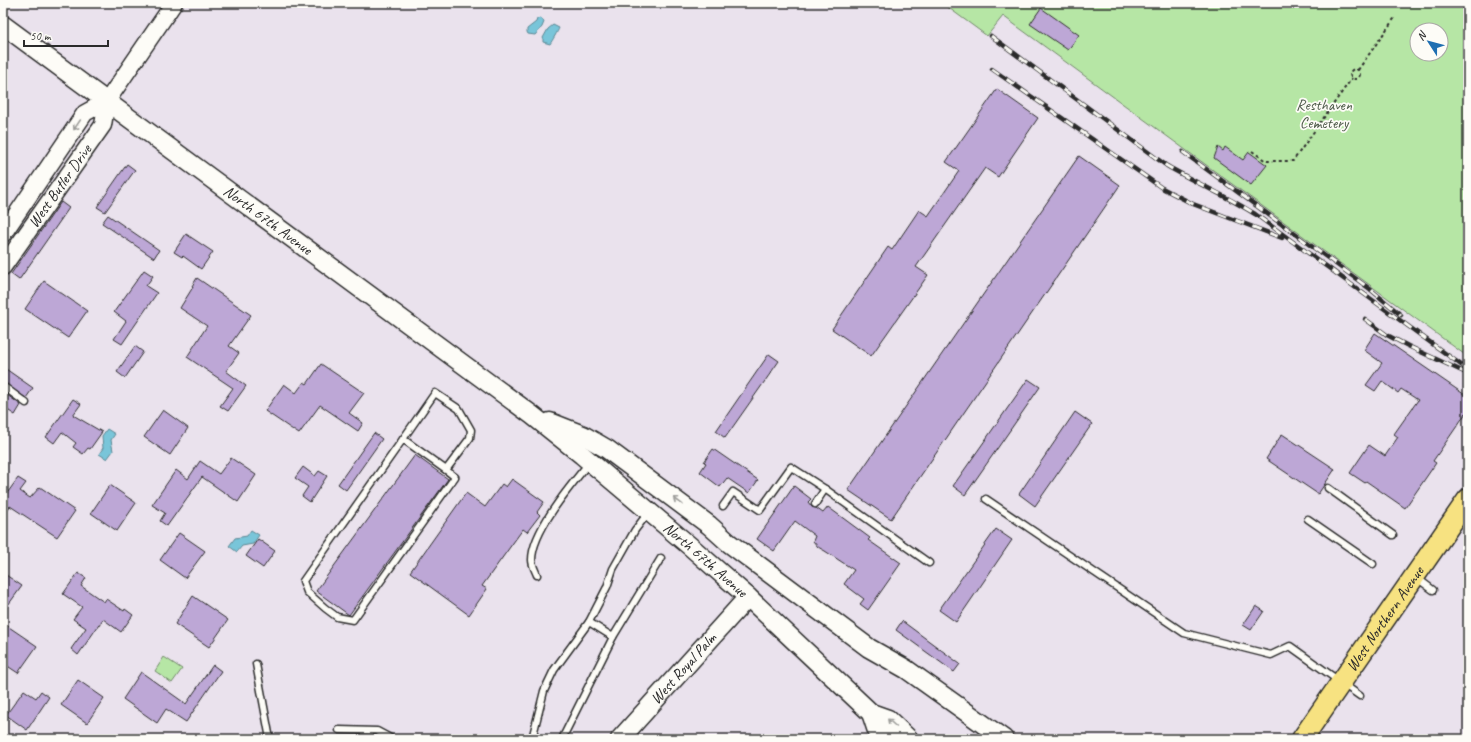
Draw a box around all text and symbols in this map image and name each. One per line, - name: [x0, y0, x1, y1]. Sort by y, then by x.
- scale bar: [24, 22, 108, 48]
- north arrow: [1409, 22, 1449, 62]
- text: N: [1413, 27, 1430, 43]
- text: 50 m: [30, 28, 52, 44]
- park label: Resthaven Cemetery: [1296, 95, 1353, 133]
- one-way arrow: [73, 119, 81, 130]
- street label: West Butler Drive: [24, 139, 97, 232]
- street label: North 67th Avenue: [220, 181, 318, 261]
- one-way arrow: [673, 497, 684, 505]
- street label: North 67th Avenue: [659, 518, 753, 603]
- street label: West Northern Avenue: [1342, 561, 1429, 675]
- street label: West Royal Palm: [646, 628, 722, 708]
- one-way arrow: [887, 718, 897, 728]

